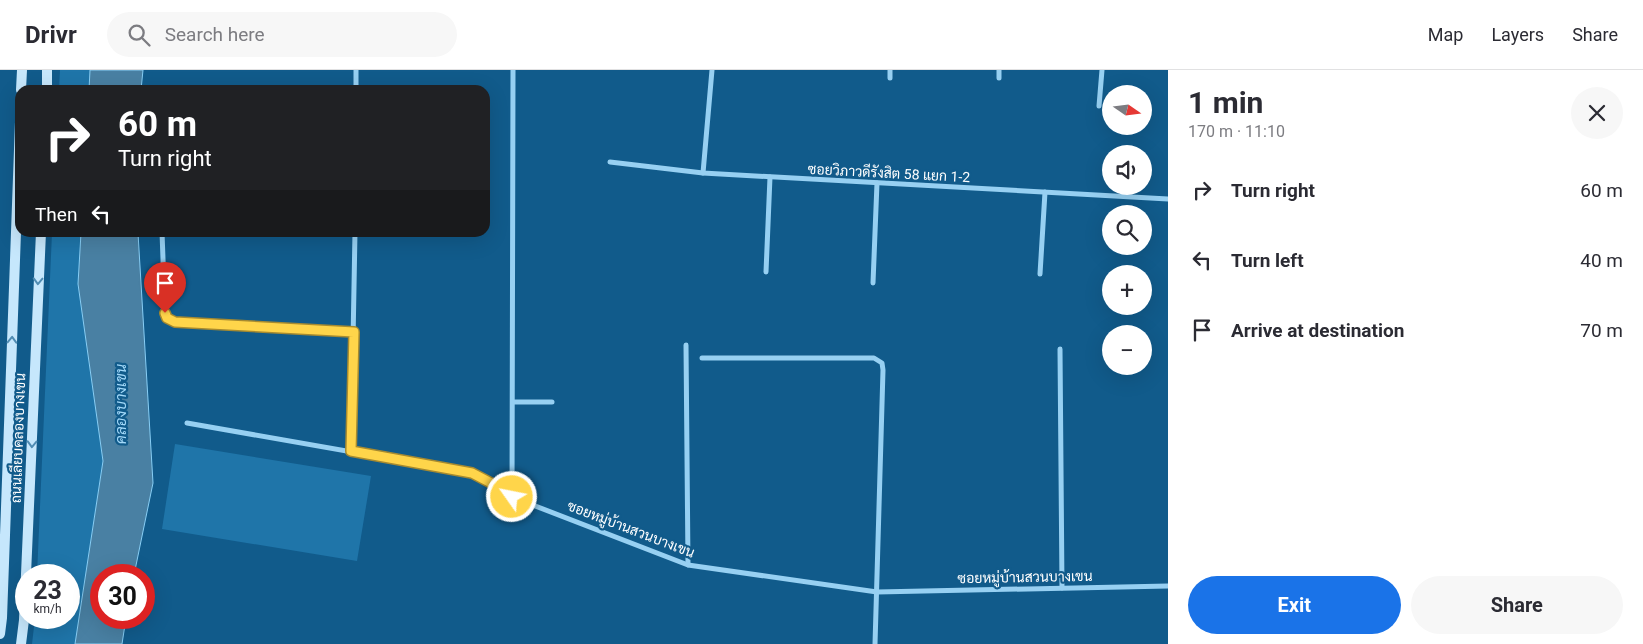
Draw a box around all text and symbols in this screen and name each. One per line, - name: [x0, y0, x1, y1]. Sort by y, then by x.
- search box: [107, 12, 457, 57]
- text: Drivr: [25, 21, 77, 49]
- icon: search: [125, 21, 153, 49]
- text: Search here: [165, 23, 265, 46]
- text: Map: [1428, 24, 1463, 45]
- text: Layers: [1491, 24, 1544, 45]
- text: Share: [1572, 24, 1618, 45]
- north arrow: [1102, 85, 1152, 135]
- map controls: [1102, 85, 1152, 375]
- text: 1 min: [1188, 85, 1263, 120]
- button: close: [1571, 87, 1623, 139]
- text: 60 m: [118, 104, 197, 145]
- icon: right: [35, 105, 100, 170]
- text: 170 m · 11:10: [1188, 122, 1285, 141]
- button: sound: [1102, 145, 1152, 195]
- text: Turn right: [118, 146, 212, 171]
- street label: ซอยวิภาวดีรังสิต 58 แยก 1-2: [807, 160, 971, 185]
- icon: right: [1188, 176, 1216, 204]
- text: Turn right: [1231, 179, 1315, 202]
- text: 60 m: [1580, 179, 1623, 202]
- icon: left: [87, 200, 115, 228]
- text: Then: [35, 203, 77, 226]
- button: search: [1102, 205, 1152, 255]
- icon: left: [1188, 246, 1216, 274]
- text: Turn left: [1231, 249, 1304, 272]
- text: 40 m: [1580, 249, 1623, 272]
- pin: [144, 262, 186, 313]
- button: +: [1102, 265, 1152, 315]
- icon: arrive: [151, 269, 179, 297]
- one-way arrow: [33, 277, 44, 285]
- icon: arrive: [1188, 316, 1216, 344]
- text: Arrive at destination: [1231, 319, 1404, 342]
- text: 70 m: [1580, 319, 1623, 342]
- button: −: [1102, 325, 1152, 375]
- one-way arrow: [7, 336, 18, 344]
- water label: คลองบางเขน: [112, 363, 130, 444]
- street label: ถนนเลียบคลองบางเขน: [7, 372, 28, 503]
- one-way arrow: [26, 440, 37, 448]
- position arrow: [485, 470, 537, 522]
- street label: ซอยหมู่บ้านสวนบางเขน: [564, 496, 697, 563]
- speed limit sign: 30: [90, 564, 155, 629]
- street label: ซอยหมู่บ้านสวนบางเขน: [957, 567, 1093, 588]
- text: 23: [33, 576, 62, 605]
- button: Exit: [1188, 576, 1401, 634]
- button: Share: [1411, 576, 1623, 634]
- text: km/h: [33, 602, 62, 616]

